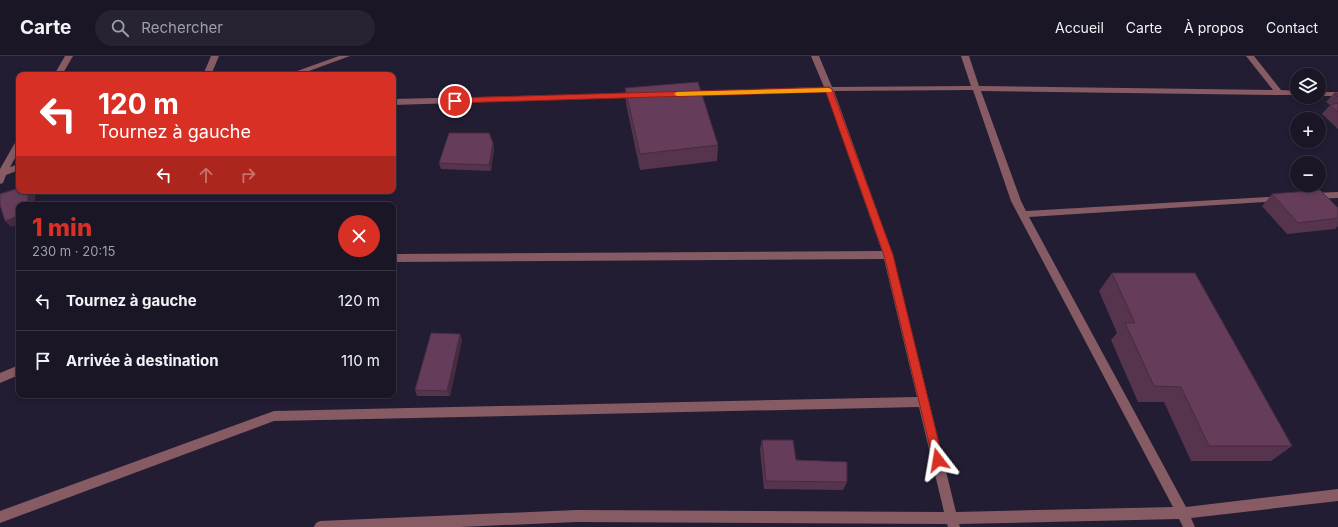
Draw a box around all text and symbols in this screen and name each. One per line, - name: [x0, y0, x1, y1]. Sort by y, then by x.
- search box: [95, 10, 375, 46]
- text: Carte: [20, 16, 71, 39]
- icon: search: [109, 17, 131, 39]
- text: Rechercher: [141, 18, 223, 37]
- text: Accueil: [1055, 19, 1104, 36]
- text: Carte: [1126, 19, 1162, 36]
- text: À propos: [1184, 19, 1244, 36]
- text: Contact: [1266, 19, 1318, 36]
- map controls: [1290, 68, 1326, 192]
- button: layers: [1290, 68, 1326, 104]
- pin: [438, 84, 472, 118]
- text: 120 m: [98, 87, 179, 121]
- icon: left: [32, 88, 84, 140]
- icon: arrive: [444, 90, 466, 112]
- button: +: [1290, 112, 1326, 148]
- text: Tournez à gauche: [98, 121, 251, 142]
- button: −: [1290, 156, 1326, 192]
- icon: left: [153, 164, 175, 186]
- icon: ahead: [195, 164, 217, 186]
- icon: right: [237, 164, 259, 186]
- text: 1 min: [32, 213, 92, 242]
- button: close: [338, 215, 380, 257]
- text: 230 m · 20:15: [32, 243, 115, 259]
- icon: left: [32, 290, 54, 312]
- text: Tournez à gauche: [66, 291, 197, 310]
- text: 120 m: [338, 291, 380, 310]
- icon: arrive: [32, 350, 54, 372]
- text: Arrivée à destination: [66, 351, 219, 370]
- text: 110 m: [341, 351, 380, 370]
- position arrow: [917, 439, 959, 481]

